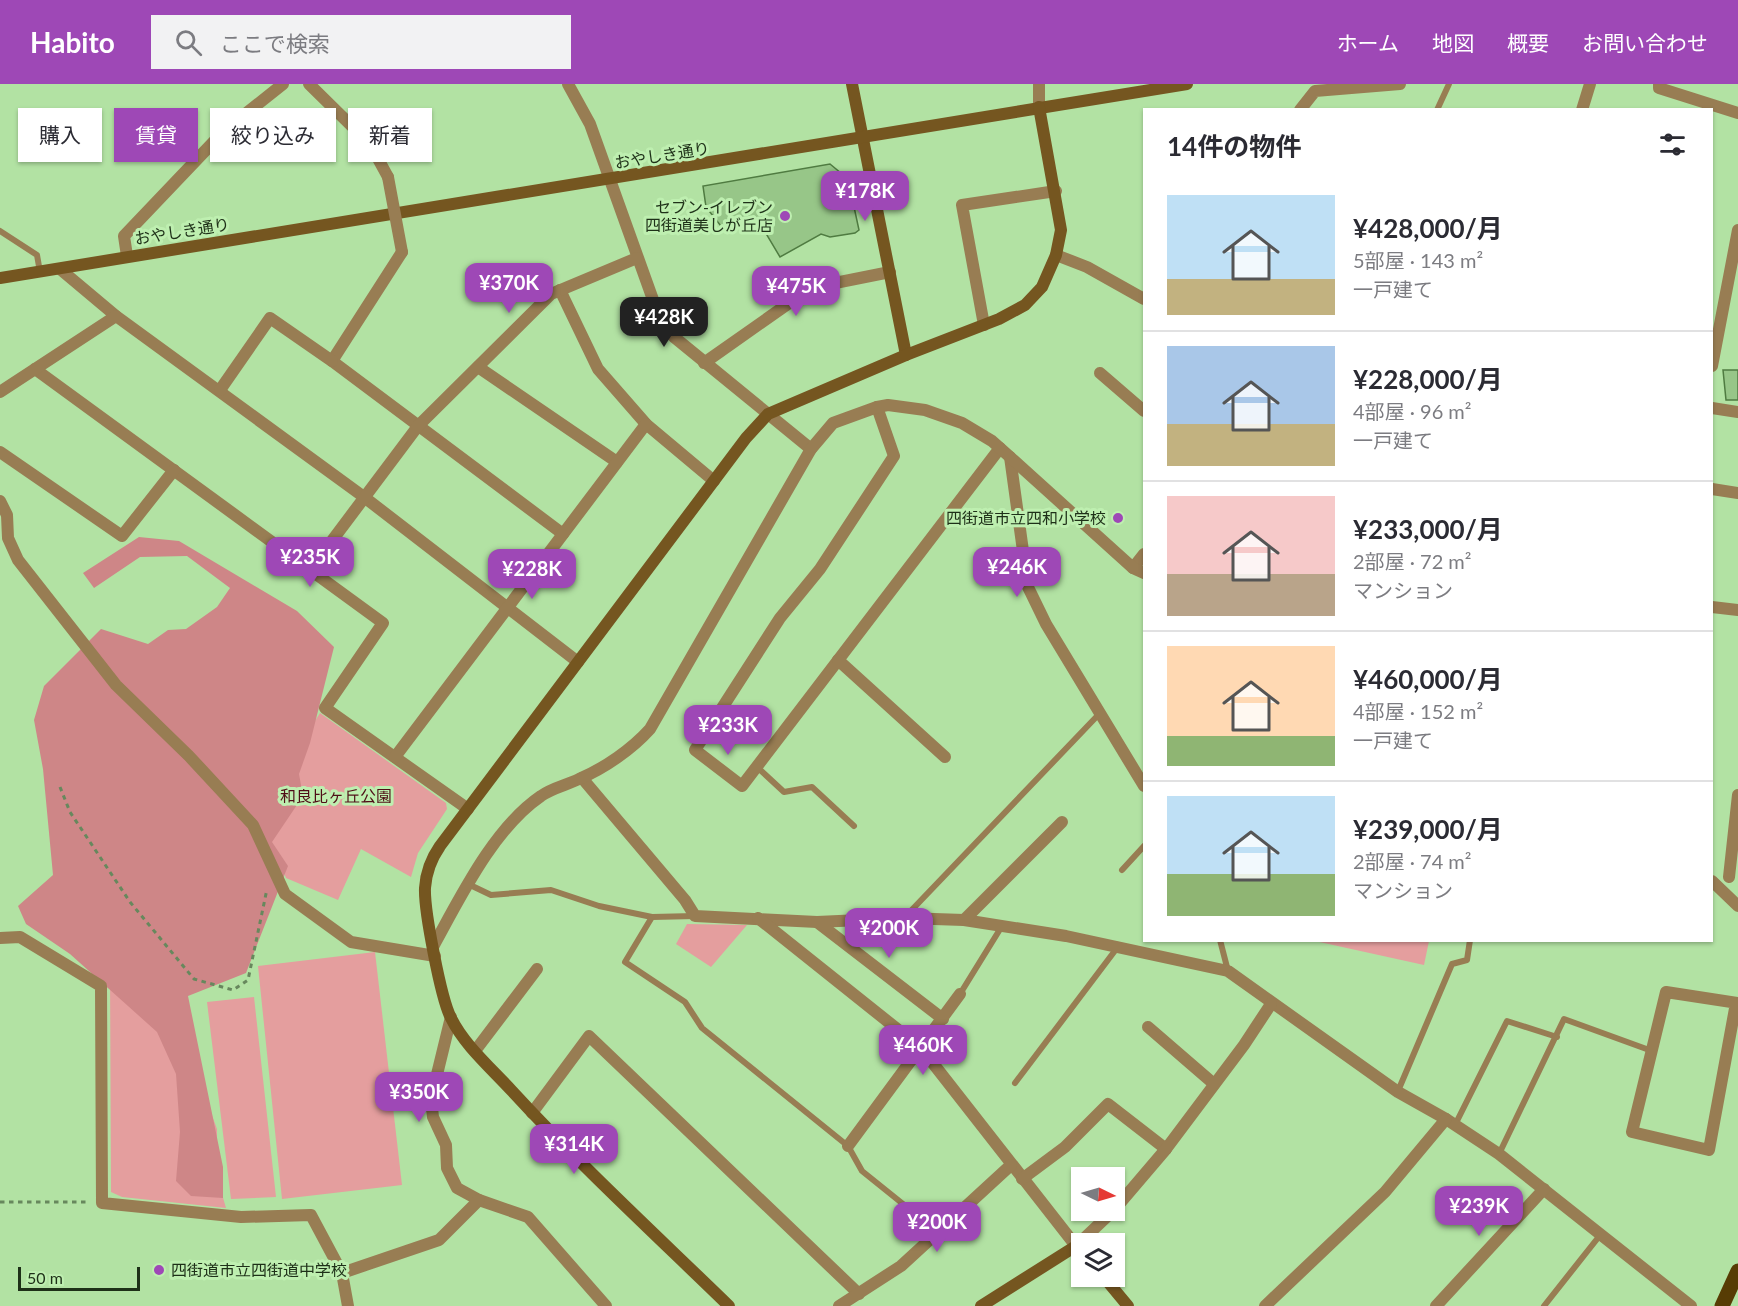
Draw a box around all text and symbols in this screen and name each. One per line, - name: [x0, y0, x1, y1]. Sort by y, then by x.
- search box: [151, 15, 571, 69]
- text: Habito: [30, 25, 115, 59]
- icon: search: [172, 26, 205, 59]
- text: ここで検索: [220, 30, 330, 57]
- text: ホーム: [1337, 30, 1399, 55]
- text: 地図: [1432, 30, 1474, 55]
- text: 概要: [1507, 30, 1549, 55]
- text: お問い合わせ: [1582, 30, 1708, 55]
- chip: 購入: [18, 108, 102, 162]
- chip: 賃貸: [114, 108, 198, 162]
- chip: 絞り込み: [210, 108, 336, 162]
- chip: 新着: [348, 108, 432, 162]
- icon: filters: [1656, 128, 1689, 161]
- text: 14件の物件: [1167, 130, 1301, 162]
- street label: おやしき通り: [613, 138, 711, 171]
- pin: ¥178K: [823, 171, 907, 222]
- text: ¥178K: [835, 178, 895, 202]
- place label: セブン-イレブン 四街道美しが丘店: [645, 197, 773, 234]
- marker: セブン-イレブン 四街道美しが丘店: [778, 209, 792, 223]
- text: ¥428,000/月: [1353, 212, 1503, 244]
- street label: おやしき通り: [133, 214, 231, 247]
- icon: home: [1215, 219, 1287, 291]
- text: 5部屋 · 143 m²: [1353, 248, 1483, 272]
- pin: ¥370K: [467, 263, 551, 314]
- pin: ¥475K: [754, 266, 838, 317]
- text: ¥370K: [479, 270, 539, 294]
- text: ¥475K: [766, 273, 826, 297]
- text: 一戸建て: [1353, 277, 1433, 301]
- pin: ¥428K: [622, 297, 706, 348]
- text: ¥428K: [634, 304, 694, 328]
- text: ¥228,000/月: [1353, 363, 1503, 395]
- icon: home: [1215, 370, 1287, 442]
- text: 4部屋 · 96 m²: [1353, 399, 1472, 423]
- text: 一戸建て: [1353, 428, 1433, 452]
- place label: 四街道市立四和小学校: [946, 508, 1106, 527]
- marker: 四街道市立四和小学校: [1111, 511, 1125, 525]
- text: ¥233,000/月: [1353, 513, 1503, 545]
- icon: home: [1215, 520, 1287, 592]
- pin: ¥235K: [268, 537, 352, 588]
- text: ¥235K: [280, 544, 340, 568]
- pin: ¥246K: [975, 547, 1059, 598]
- pin: ¥228K: [490, 549, 574, 600]
- text: 2部屋 · 72 m²: [1353, 549, 1472, 573]
- text: ¥246K: [987, 554, 1047, 578]
- text: ¥228K: [502, 556, 562, 580]
- text: マンション: [1353, 578, 1453, 602]
- text: ¥460,000/月: [1353, 663, 1503, 695]
- icon: home: [1215, 670, 1287, 742]
- text: 4部屋 · 152 m²: [1353, 699, 1483, 723]
- pin: ¥233K: [686, 705, 770, 756]
- text: ¥233K: [698, 712, 758, 736]
- text: 一戸建て: [1353, 728, 1433, 752]
- park label: 和良比ヶ丘公園: [280, 786, 392, 805]
- text: ¥239,000/月: [1353, 813, 1503, 845]
- icon: home: [1215, 820, 1287, 892]
- text: 2部屋 · 74 m²: [1353, 849, 1472, 873]
- text: マンション: [1353, 878, 1453, 902]
- pin: ¥200K: [847, 908, 931, 959]
- text: ¥200K: [859, 915, 919, 939]
- pin: ¥460K: [881, 1025, 965, 1076]
- text: ¥460K: [893, 1032, 953, 1056]
- pin: ¥350K: [377, 1072, 461, 1123]
- text: ¥350K: [389, 1079, 449, 1103]
- pin: ¥314K: [532, 1124, 616, 1175]
- text: ¥314K: [544, 1131, 604, 1155]
- north arrow: [1071, 1167, 1125, 1221]
- map controls: [1071, 1167, 1125, 1287]
- pin: ¥239K: [1437, 1186, 1521, 1237]
- text: ¥239K: [1449, 1193, 1509, 1217]
- pin: ¥200K: [895, 1202, 979, 1253]
- text: ¥200K: [907, 1209, 967, 1233]
- button: layers: [1071, 1233, 1125, 1287]
- place label: 四街道市立四街道中学校: [171, 1260, 347, 1279]
- marker: 四街道市立四街道中学校: [152, 1263, 166, 1277]
- scale bar: [18, 1264, 140, 1292]
- text: 50 m: [27, 1268, 63, 1287]

